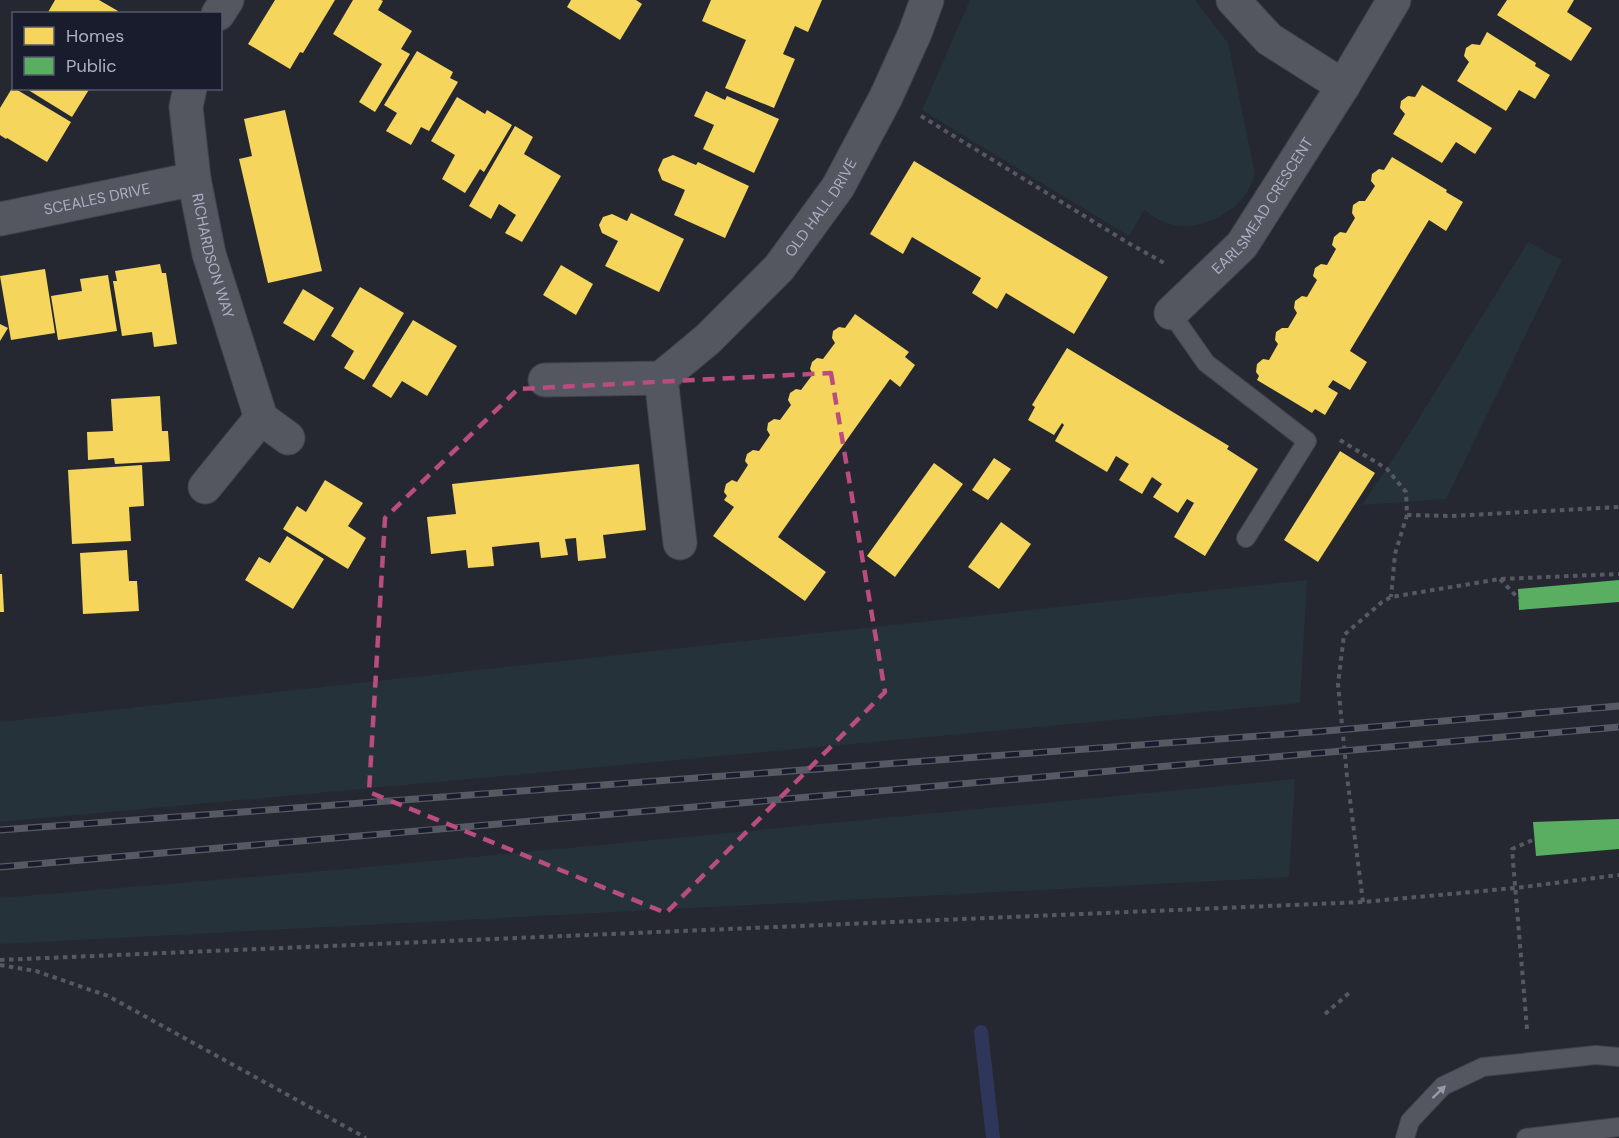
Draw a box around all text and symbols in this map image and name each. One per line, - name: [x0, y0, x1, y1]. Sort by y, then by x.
- legend: [12, 12, 222, 90]
- text: Homes: [66, 24, 124, 48]
- text: Public: [66, 54, 117, 78]
- street label: EARLSMEAD CRESCENT: [1207, 134, 1318, 279]
- street label: OLD HALL DRIVE: [780, 155, 861, 261]
- street label: SCEALES DRIVE: [42, 178, 152, 220]
- street label: RICHARDSON WAY: [187, 192, 239, 321]
- one-way arrow: [1431, 1085, 1446, 1099]

